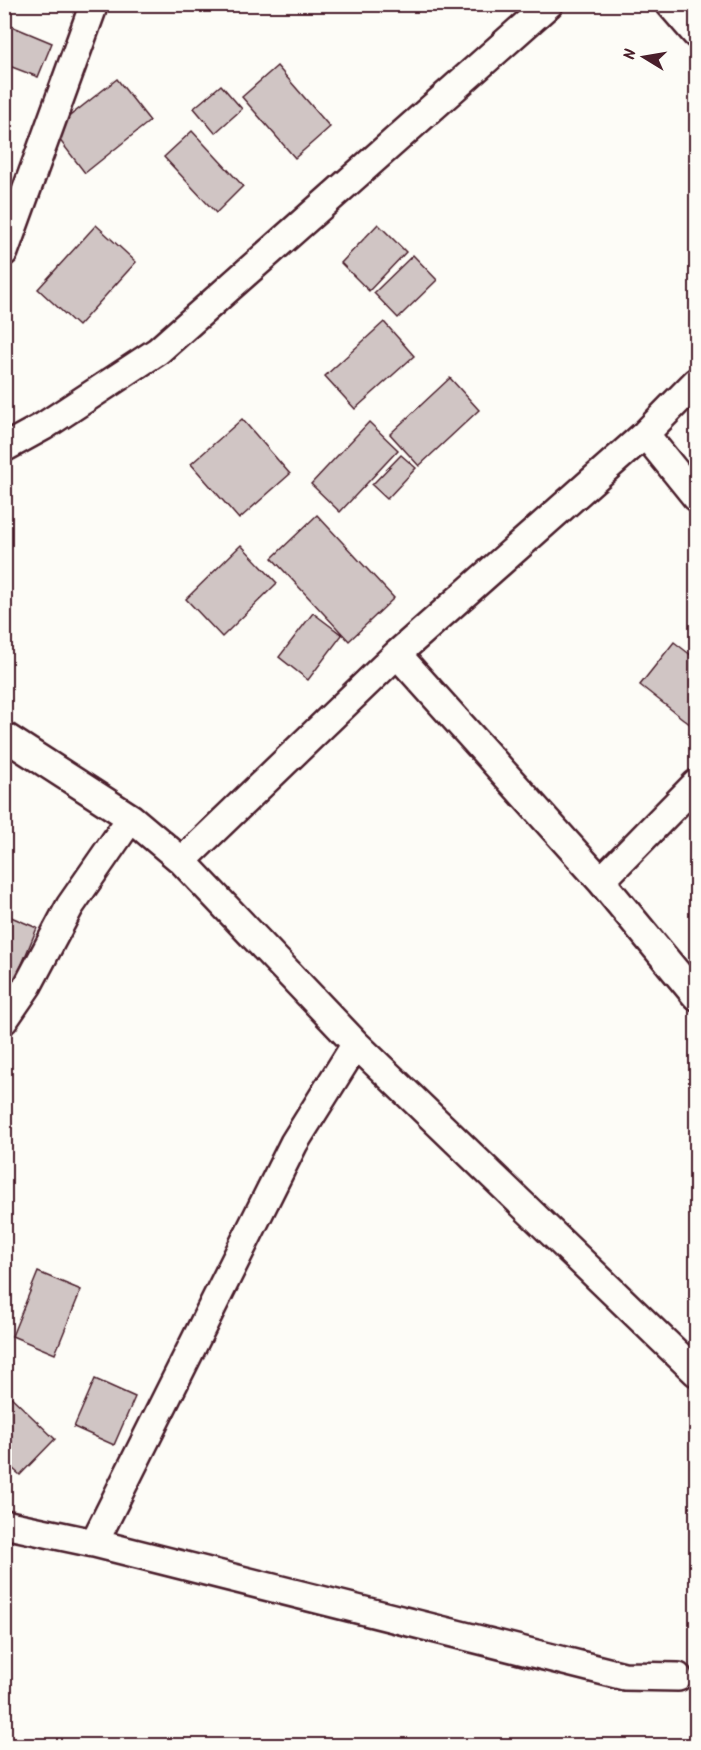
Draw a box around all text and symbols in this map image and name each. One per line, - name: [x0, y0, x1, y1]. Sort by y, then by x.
- north arrow: [614, 27, 674, 87]
- text: N: [618, 47, 644, 62]

